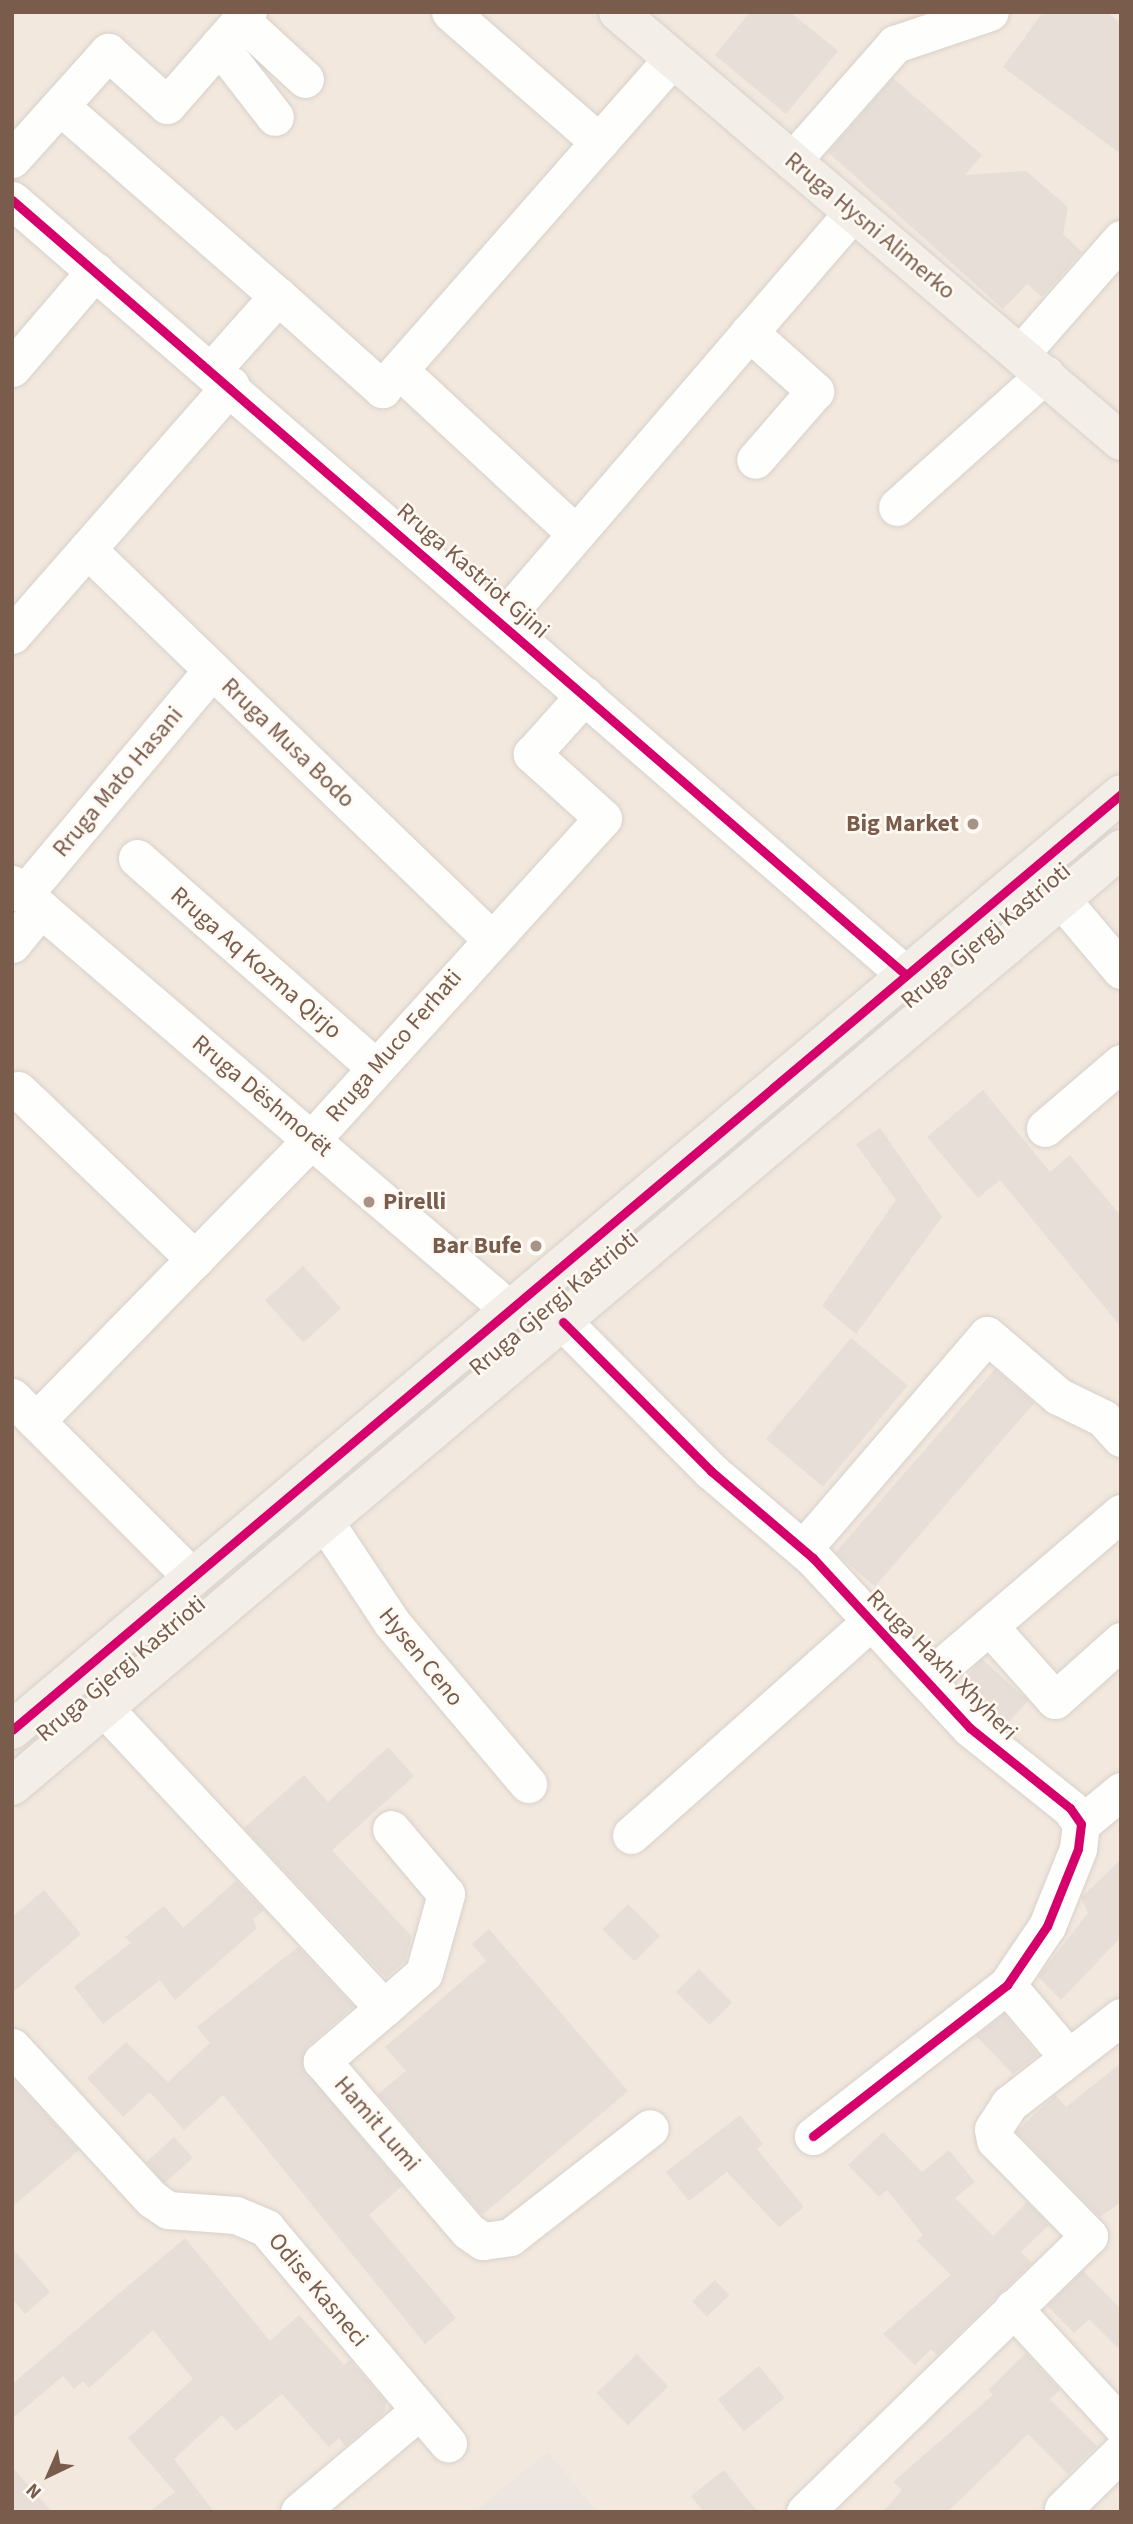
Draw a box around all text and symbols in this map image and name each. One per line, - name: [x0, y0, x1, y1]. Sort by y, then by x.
- street label: Rruga Hysni Alimerko: [779, 146, 961, 306]
- street label: Rruga Kastriot Gjini: [391, 497, 555, 645]
- street label: Rruga Musa Bodo: [215, 672, 361, 814]
- street label: Rruga Mato Hasani: [47, 701, 189, 863]
- place label: Big Market: [846, 810, 959, 838]
- marker: Big Market: [965, 816, 981, 832]
- street label: Rruga Gjergj Kastrioti: [895, 857, 1077, 1015]
- street label: Rruga Aq Kozma Qirjo: [164, 881, 348, 1045]
- street label: Rruga Muco Ferhati: [320, 964, 468, 1128]
- street label: Rruga Dëshmorët: [186, 1029, 338, 1163]
- place label: Pirelli: [383, 1188, 446, 1216]
- marker: Pirelli: [361, 1194, 377, 1210]
- street label: Rruga Gjergj Kastrioti: [463, 1224, 645, 1382]
- place label: Bar Bufe: [432, 1232, 522, 1260]
- marker: Bar Bufe: [528, 1238, 544, 1254]
- street label: Rruga Haxhi Xhyheri: [861, 1584, 1023, 1746]
- street label: Rruga Gjergj Kastrioti: [30, 1590, 212, 1748]
- street label: Hysen Ceno: [373, 1602, 469, 1712]
- street label: Hamit Lumi: [328, 2071, 426, 2177]
- street label: Odise Kasneci: [262, 2227, 374, 2353]
- north arrow: [14, 2440, 84, 2510]
- text: N: [20, 2476, 48, 2505]

